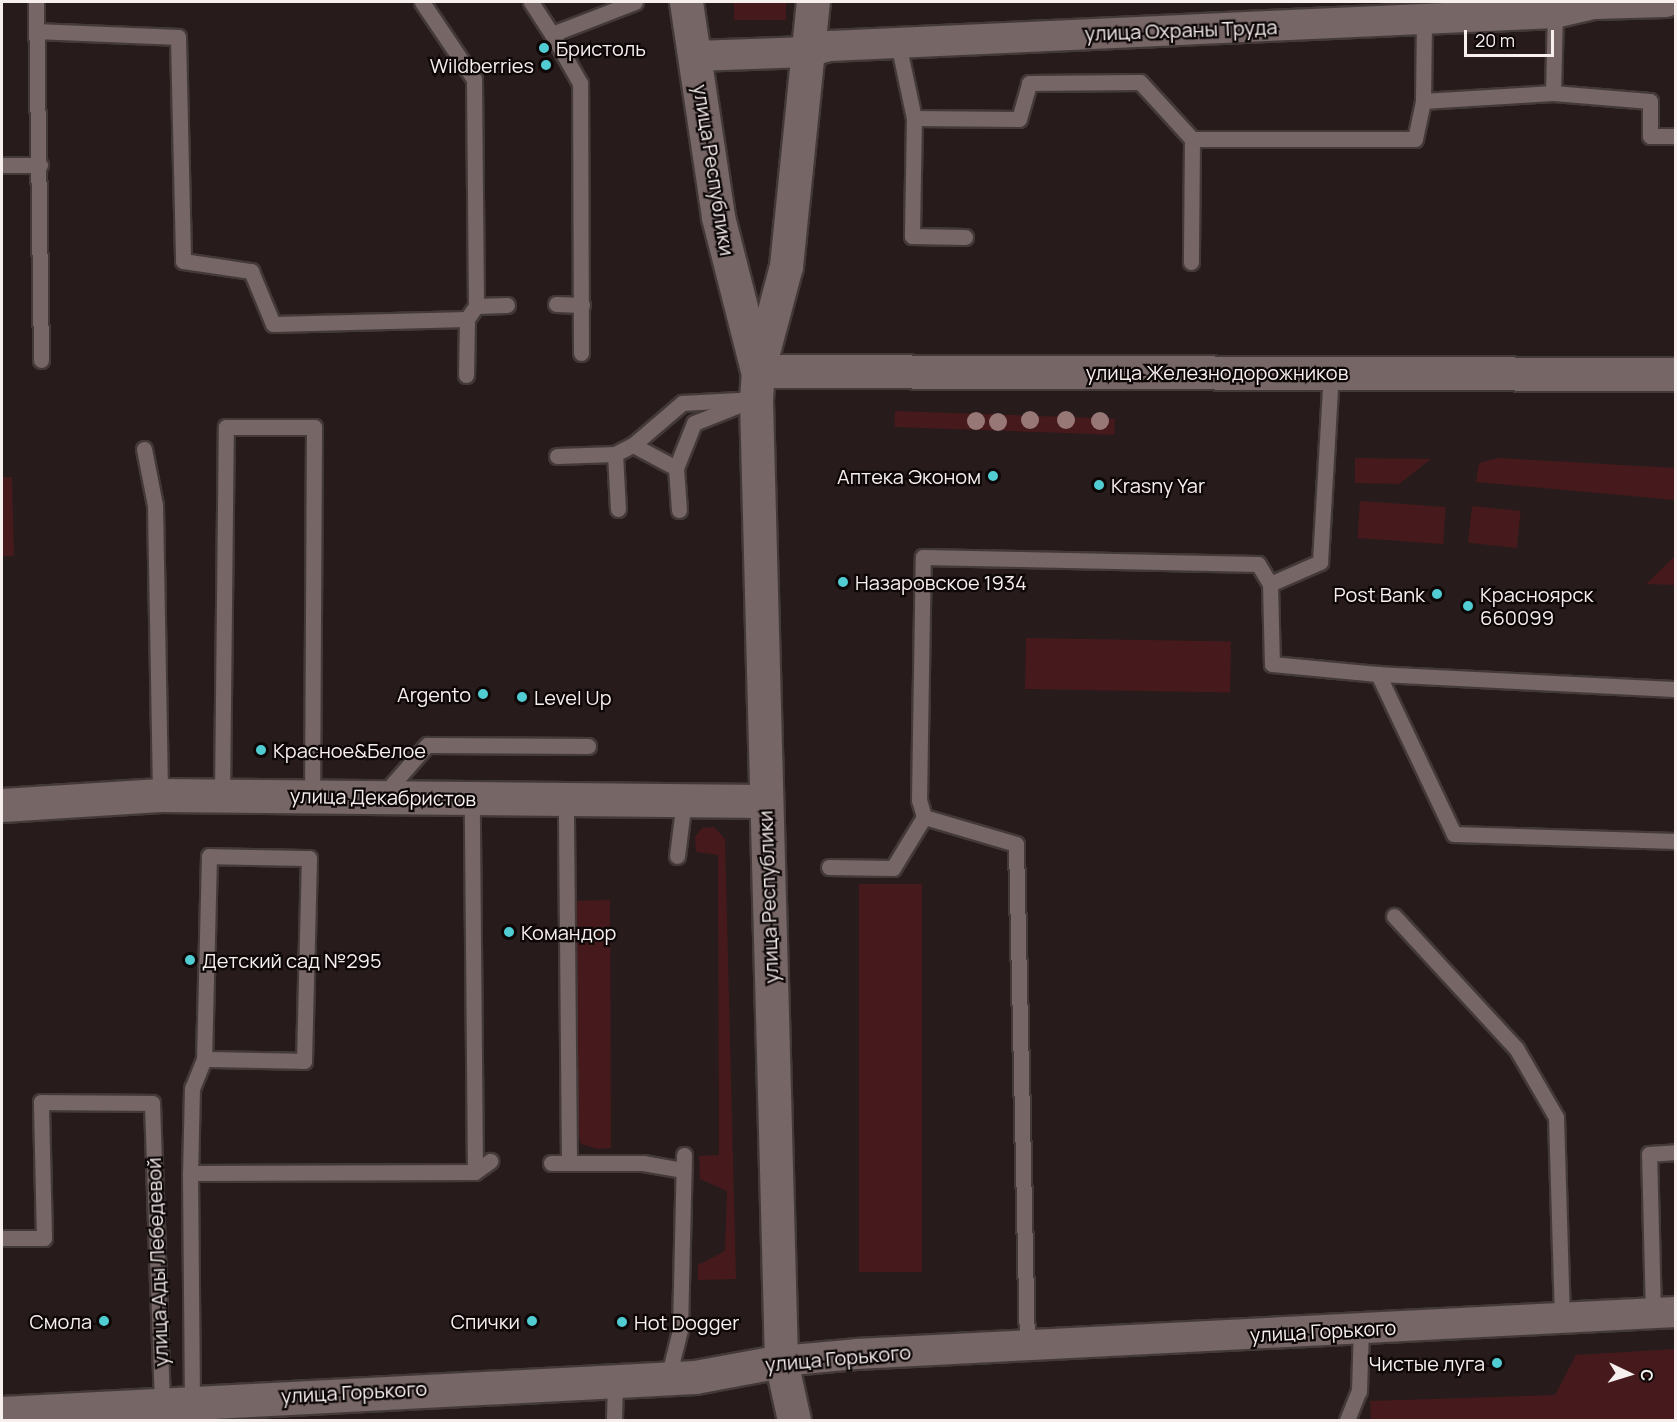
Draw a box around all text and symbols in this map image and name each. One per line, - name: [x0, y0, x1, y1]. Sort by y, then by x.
- street label: улица Охраны Труда: [1084, 15, 1278, 45]
- scale bar: [1467, 18, 1557, 56]
- text: 20 m: [1475, 28, 1515, 52]
- place label: Бристоль: [556, 36, 646, 60]
- marker: Бристоль: [537, 41, 551, 55]
- place label: Wildberries: [430, 53, 534, 77]
- marker: Wildberries: [539, 58, 553, 72]
- street label: улица Республики: [689, 83, 739, 257]
- street label: улица Железнодорожников: [1086, 360, 1348, 384]
- place label: Аптека Эконом: [837, 464, 981, 488]
- marker: Аптека Эконом: [986, 469, 1000, 483]
- place label: Krasny Yar: [1111, 473, 1205, 497]
- marker: Krasny Yar: [1092, 478, 1106, 492]
- place label: Назаровское 1934: [855, 570, 1027, 594]
- marker: Назаровское 1934: [836, 575, 850, 589]
- place label: Post Bank: [1334, 582, 1425, 606]
- place label: Красноярск 660099: [1480, 582, 1593, 629]
- marker: Post Bank: [1430, 587, 1444, 601]
- marker: Красноярск 660099: [1461, 599, 1475, 613]
- place label: Argento: [397, 682, 471, 706]
- place label: Level Up: [534, 685, 611, 709]
- marker: Argento: [476, 687, 490, 701]
- marker: Level Up: [515, 690, 529, 704]
- place label: Красное&Белое: [273, 738, 426, 762]
- marker: Красное&Белое: [254, 743, 268, 757]
- street label: улица Декабристов: [290, 783, 476, 811]
- street label: улица Республики: [753, 810, 783, 984]
- place label: Командор: [521, 920, 616, 944]
- marker: Командор: [502, 925, 516, 939]
- place label: Детский сад №295: [202, 948, 382, 972]
- marker: Детский сад №295: [183, 953, 197, 967]
- street label: улица Ады Лебедевой: [141, 1157, 173, 1367]
- place label: Смола: [29, 1309, 92, 1333]
- place label: Спички: [451, 1309, 520, 1333]
- place label: Hot Dogger: [634, 1310, 739, 1334]
- marker: Смола: [97, 1314, 111, 1328]
- marker: Спички: [525, 1314, 539, 1328]
- marker: Hot Dogger: [615, 1315, 629, 1329]
- street label: улица Горького: [1249, 1315, 1397, 1347]
- street label: улица Горького: [764, 1340, 912, 1376]
- north arrow: [1599, 1344, 1659, 1404]
- place label: Чистые луга: [1369, 1351, 1485, 1375]
- marker: Чистые луга: [1490, 1356, 1504, 1370]
- text: С: [1636, 1369, 1658, 1382]
- street label: улица Горького: [280, 1376, 428, 1408]

